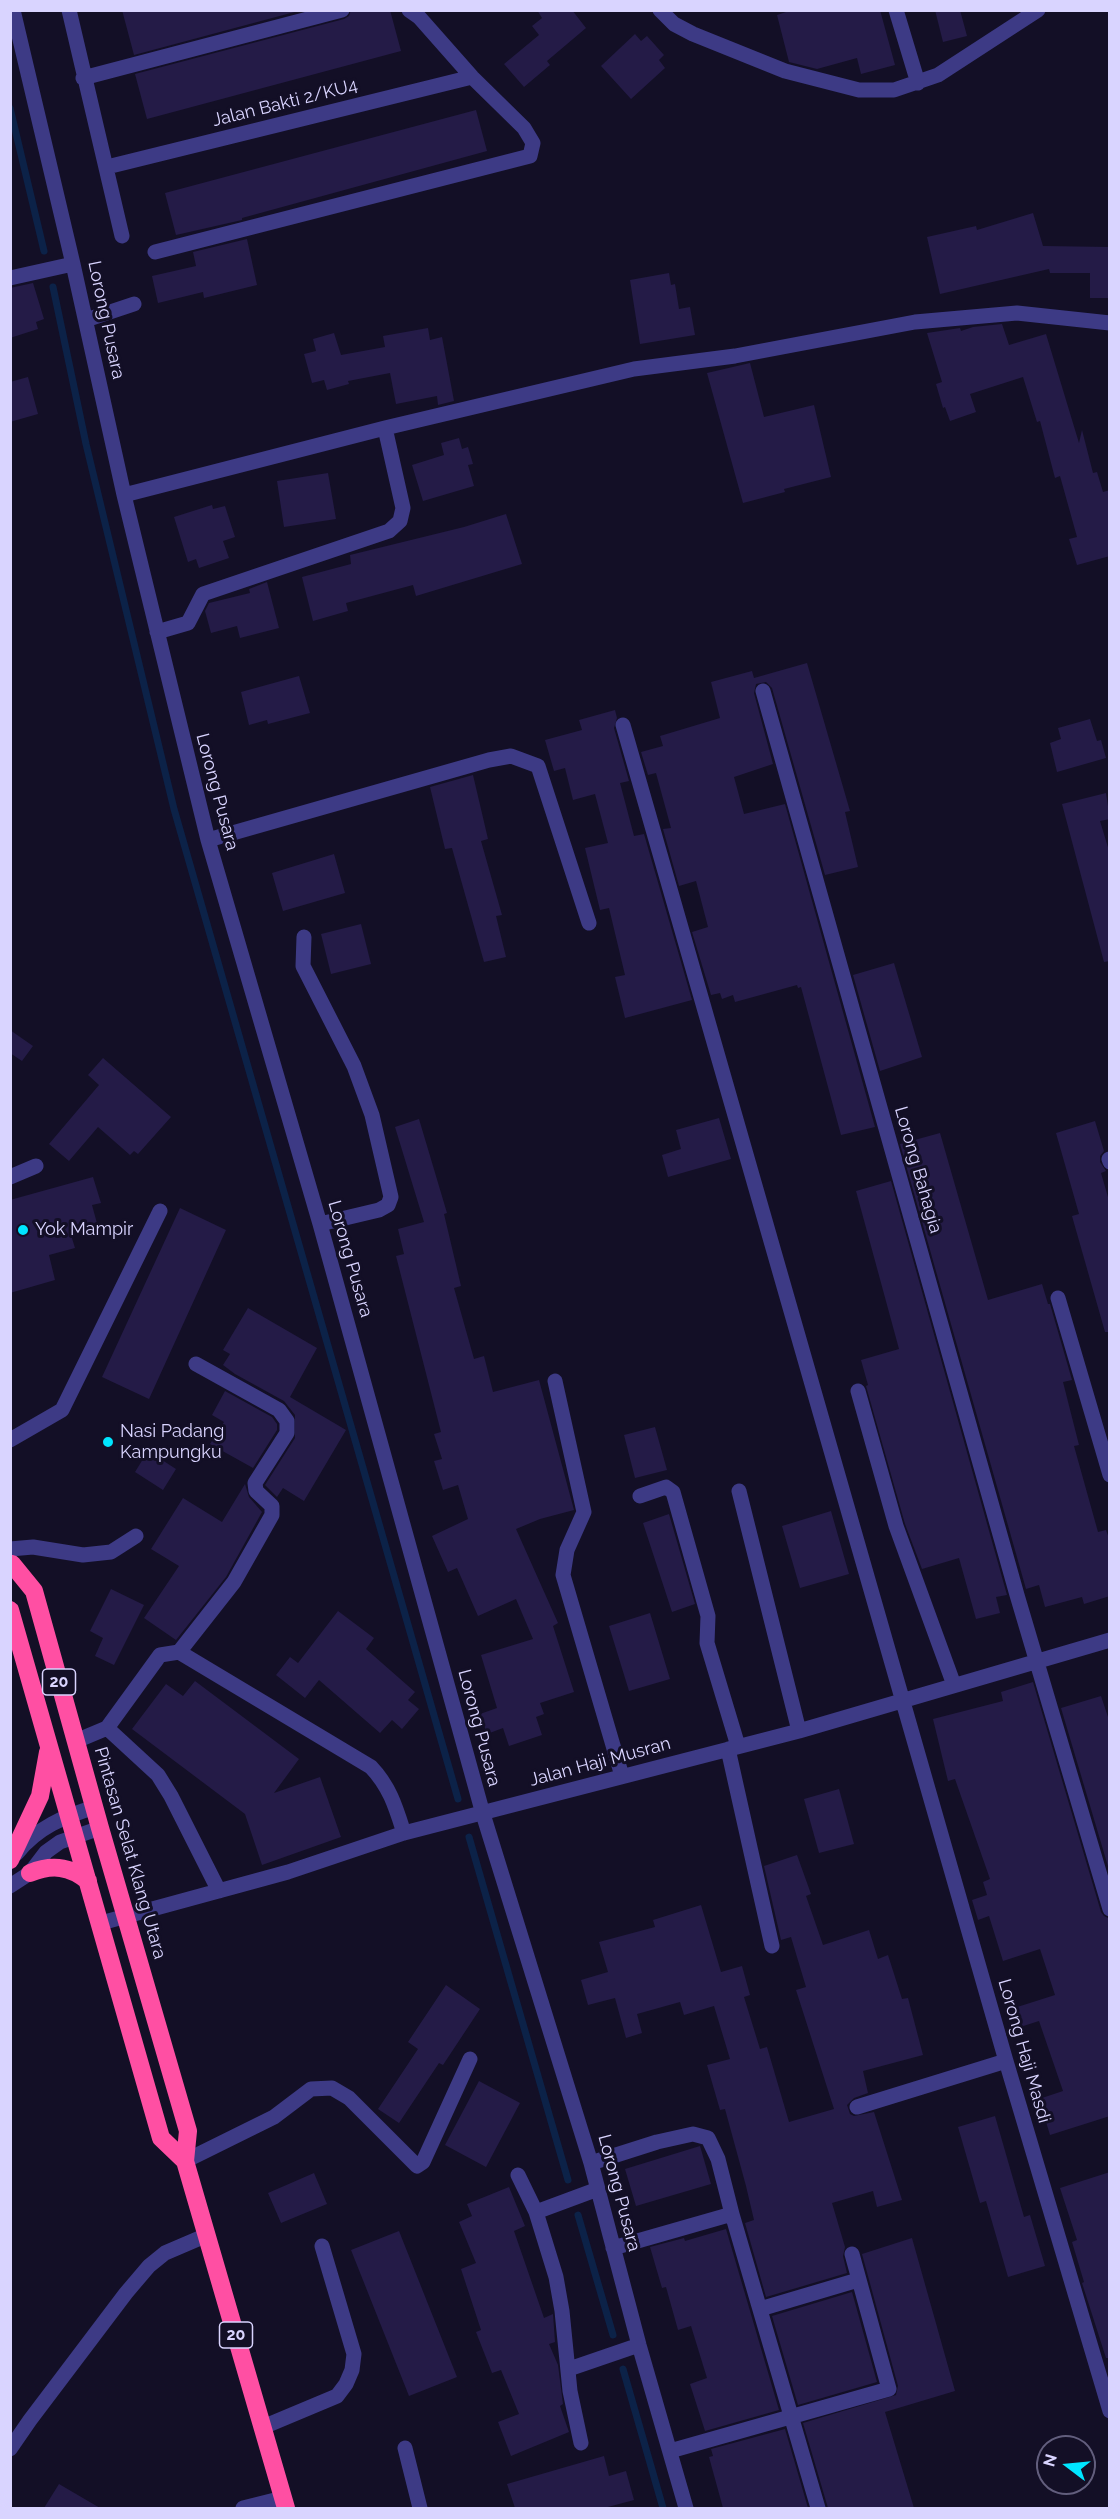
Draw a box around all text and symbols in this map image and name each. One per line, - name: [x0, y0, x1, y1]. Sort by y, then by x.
- street label: Jalan Bakti 2/KU4: [210, 74, 360, 132]
- street label: Lorong Pusara: [83, 259, 129, 381]
- street label: Lorong Pusara: [191, 731, 243, 853]
- street label: Lorong Bahagia: [890, 1104, 946, 1236]
- street label: Lorong Pusara: [323, 1198, 377, 1320]
- place label: Yok Mampir: [35, 1219, 133, 1241]
- marker: Yok Mampir: [16, 1223, 30, 1237]
- place label: Nasi Padang Kampungku: [120, 1421, 224, 1464]
- marker: Nasi Padang Kampungku: [101, 1435, 115, 1449]
- street label: Lorong Pusara: [453, 1667, 505, 1789]
- road number: 20: [42, 1669, 76, 1695]
- street label: Jalan Haji Musran: [527, 1733, 673, 1791]
- street label: Pintasan Selat Klang Utara: [89, 1744, 171, 1962]
- street label: Lorong Haji Masdi: [993, 1976, 1055, 2126]
- street label: Lorong Pusara: [593, 2132, 645, 2254]
- road number: 20: [220, 2322, 252, 2348]
- north arrow: [1036, 2435, 1096, 2495]
- text: N: [1039, 2452, 1061, 2469]

